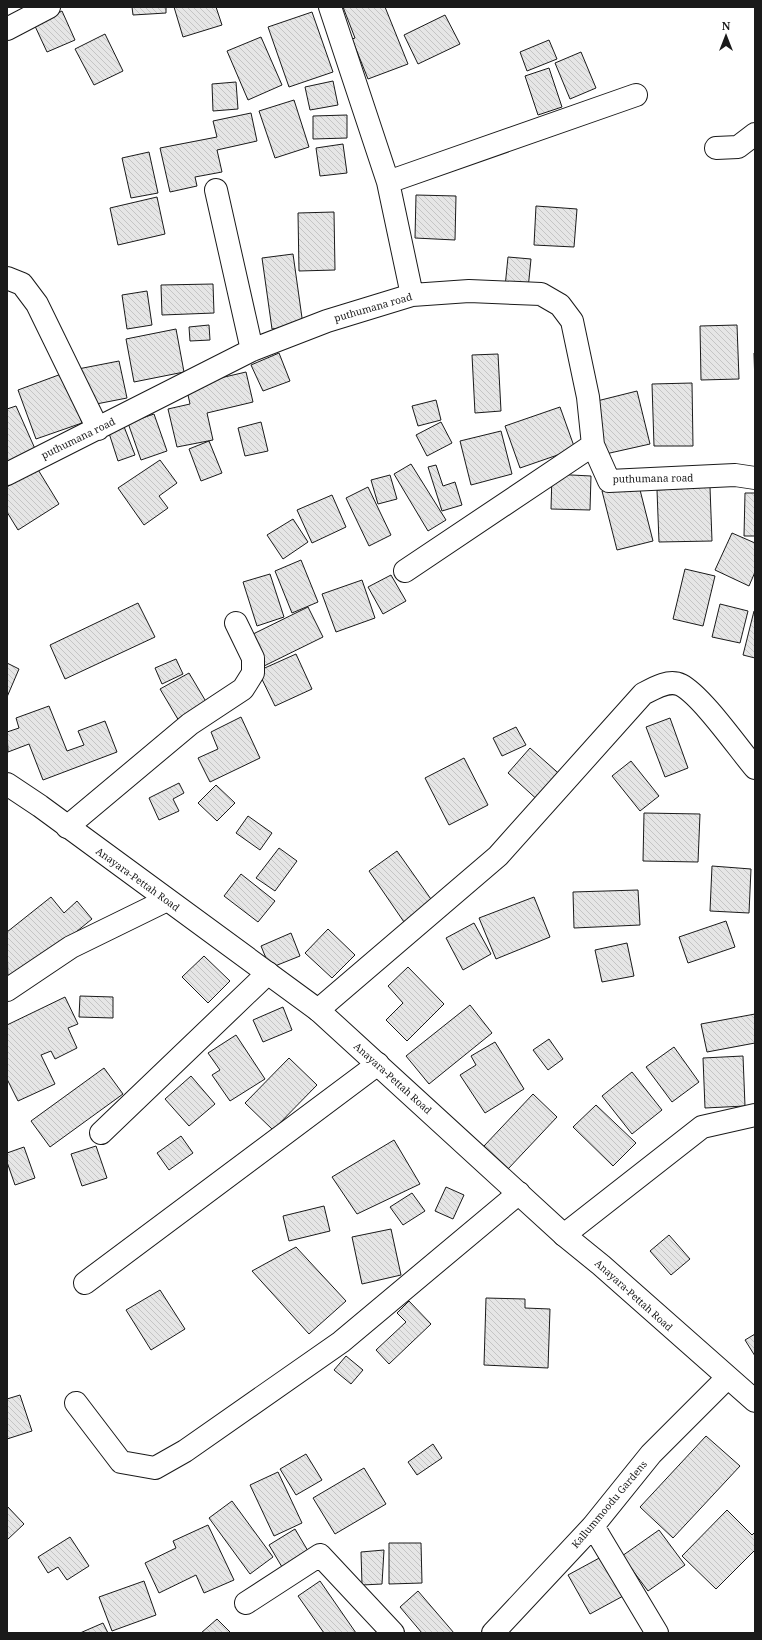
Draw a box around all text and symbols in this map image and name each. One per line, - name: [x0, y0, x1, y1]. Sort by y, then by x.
- north arrow: [706, 16, 746, 56]
- text: N: [722, 18, 731, 33]
- street label: puthumana road: [332, 289, 414, 325]
- street label: puthumana road: [39, 414, 117, 462]
- street label: puthumana road: [613, 470, 693, 486]
- street label: Anayara-Pettah Road: [93, 844, 183, 914]
- street label: Anayara-Pettah Road: [351, 1039, 435, 1117]
- street label: Anayara-Pettah Road: [592, 1256, 676, 1334]
- street label: Kallummoodu Gardens: [568, 1457, 650, 1551]

